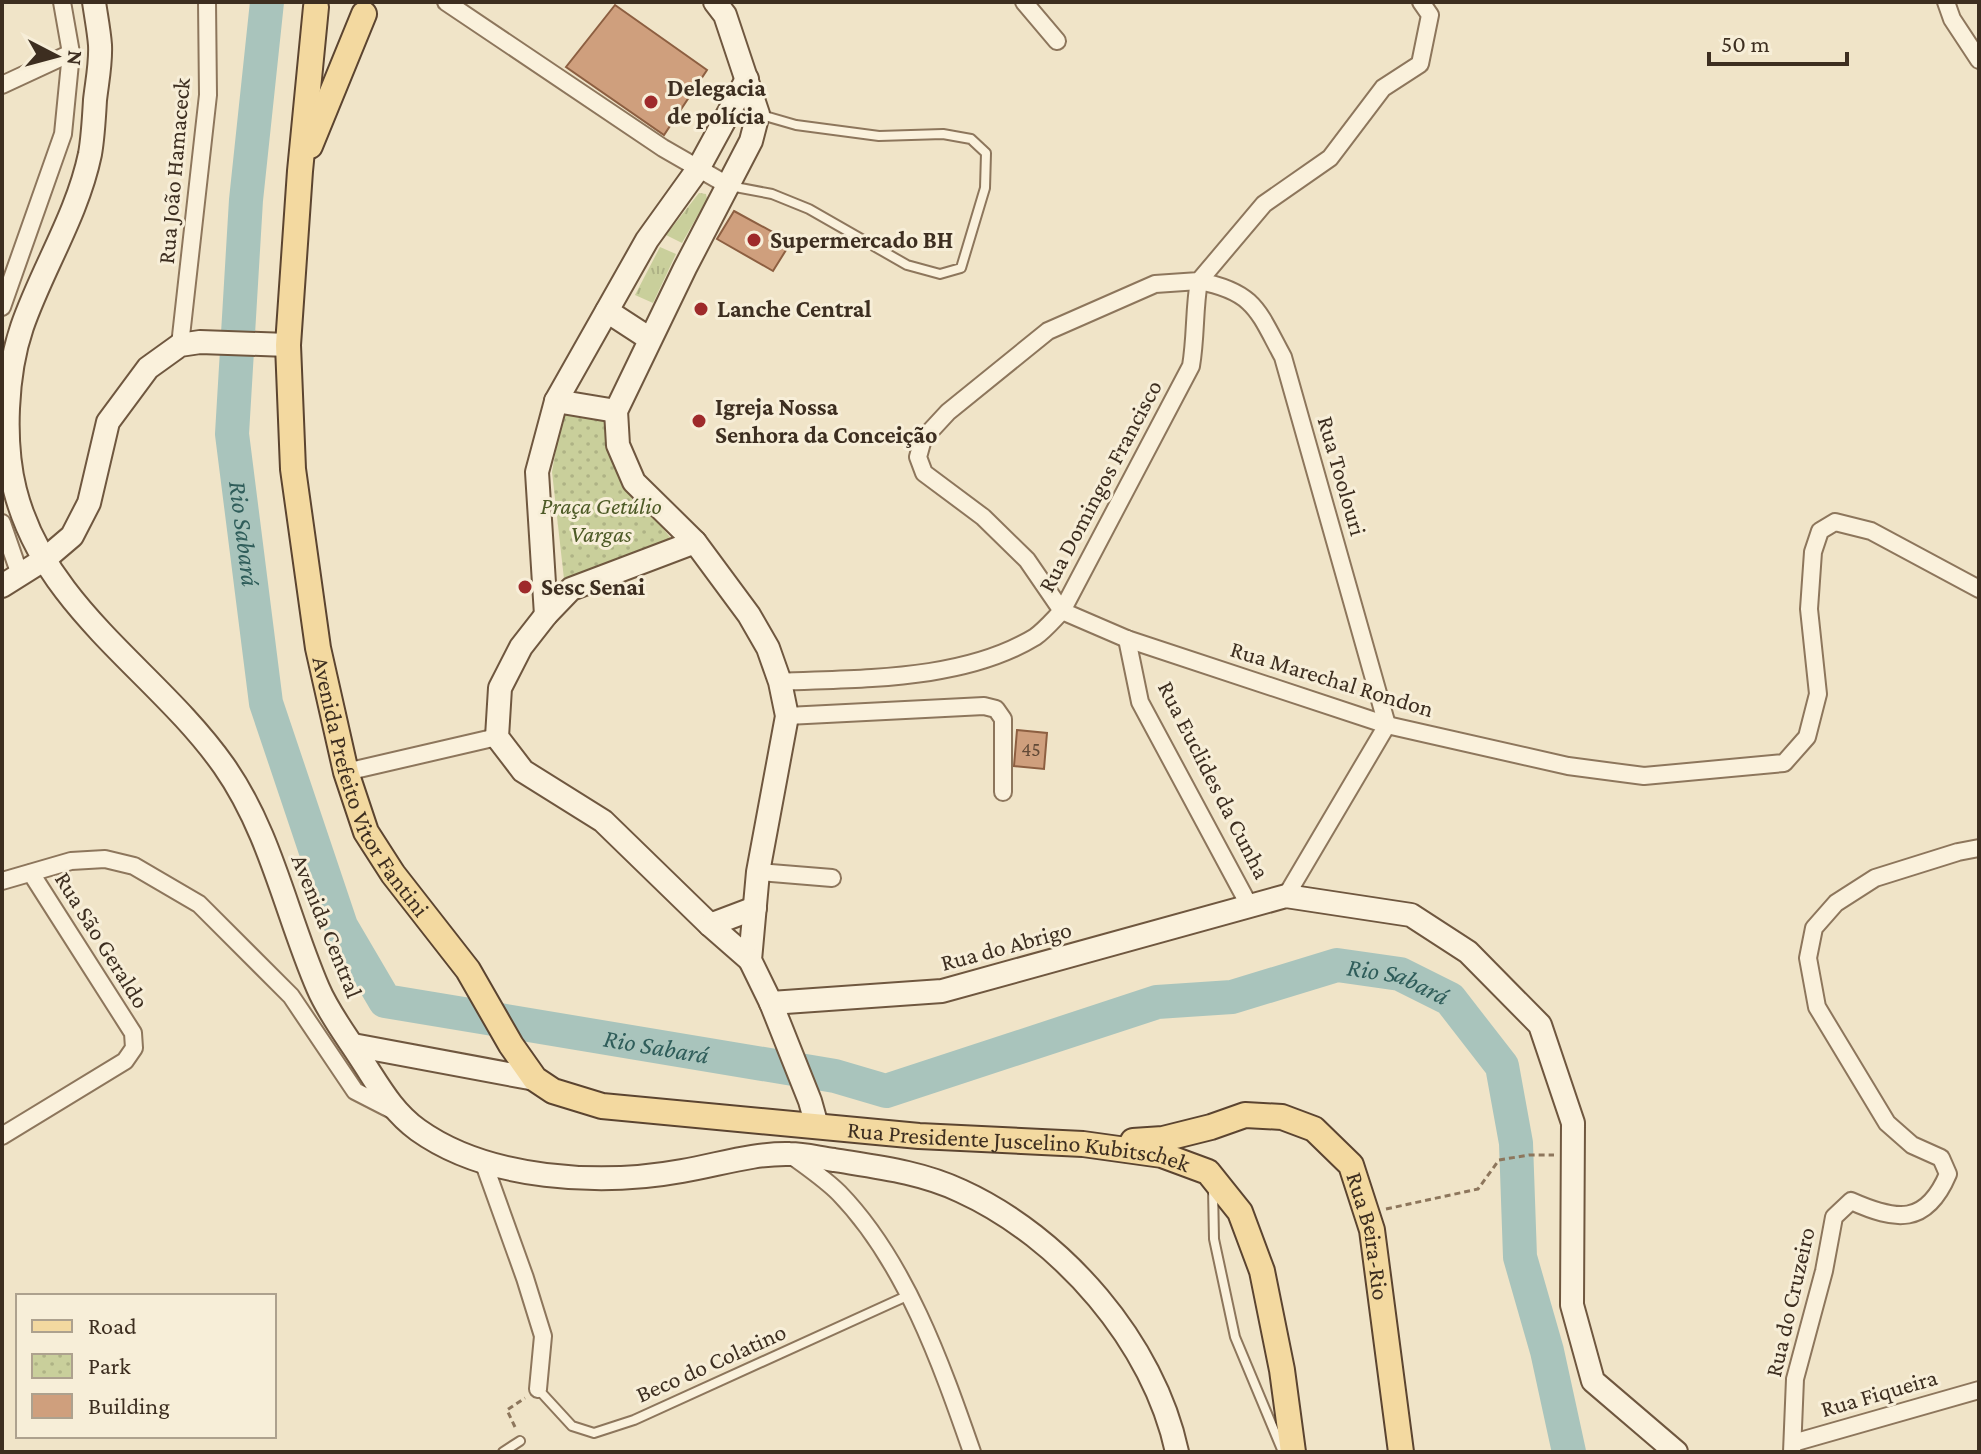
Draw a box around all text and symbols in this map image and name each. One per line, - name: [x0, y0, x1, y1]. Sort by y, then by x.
- north arrow: [16, 16, 96, 96]
- scale bar: [1709, 16, 1847, 66]
- text: 50 m: [1721, 30, 1770, 57]
- text: N: [62, 49, 89, 67]
- place label: Delegacia de polícia: [667, 74, 766, 129]
- street label: Rua João Hamaceck: [152, 76, 195, 265]
- marker: Delegacia de polícia: [642, 93, 660, 111]
- place label: Supermercado BH: [770, 226, 953, 253]
- marker: Supermercado BH: [745, 231, 763, 249]
- place label: Lanche Central: [717, 295, 871, 322]
- marker: Lanche Central: [692, 300, 710, 318]
- street label: Rua Domingos Francisco: [1032, 375, 1167, 596]
- place label: Igreja Nossa Senhora da Conceição: [715, 393, 938, 448]
- marker: Igreja Nossa Senhora da Conceição: [690, 412, 708, 430]
- street label: Rua Toolouri: [1313, 413, 1372, 539]
- water label: Rio Sabará: [223, 479, 265, 589]
- park label: Praça Getúlio Vargas: [540, 492, 662, 547]
- place label: Sesc Senai: [541, 573, 645, 600]
- marker: Sesc Senai: [516, 578, 534, 596]
- street label: Rua Marechal Rondon: [1227, 635, 1437, 722]
- street label: Avenida Prefeito Vitor Fantini: [307, 654, 435, 922]
- street label: Rua Euclides da Cunha: [1153, 676, 1276, 883]
- house number: 45: [1021, 738, 1041, 760]
- street label: Avenida Central: [286, 850, 369, 1002]
- street label: Rua São Geraldo: [50, 866, 155, 1013]
- street label: Rua do Abrigo: [937, 915, 1074, 976]
- water label: Rio Sabará: [1345, 953, 1454, 1011]
- water label: Rio Sabará: [601, 1024, 712, 1070]
- street label: Rua Presidente Juscelino Kubitschek: [846, 1115, 1195, 1177]
- street label: Rua Beira-Rio: [1341, 1168, 1395, 1302]
- street label: Rua do Cruzeiro: [1759, 1224, 1820, 1379]
- legend: [16, 1294, 276, 1438]
- text: Road: [88, 1312, 137, 1339]
- street label: Beco do Colatino: [632, 1317, 790, 1408]
- text: Park: [88, 1352, 131, 1379]
- street label: Rua Fiqueira: [1817, 1363, 1940, 1422]
- text: Building: [88, 1392, 170, 1419]

